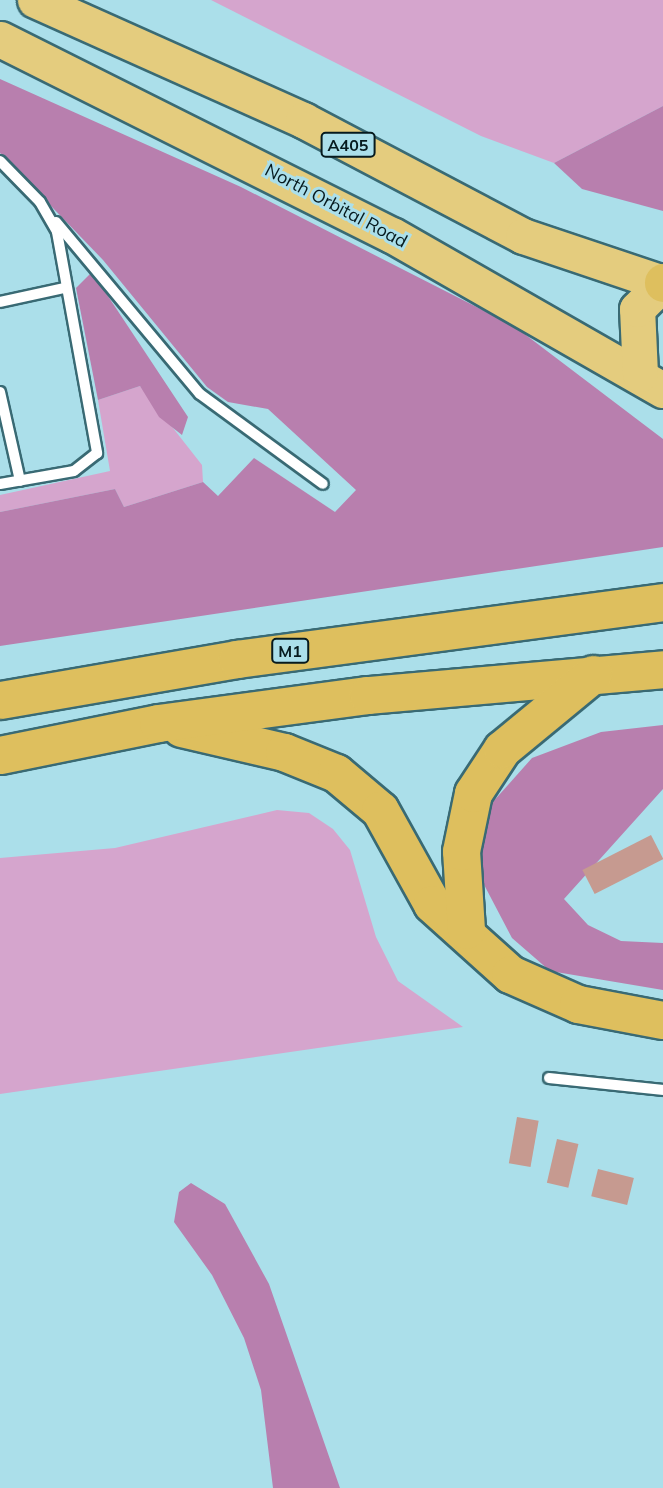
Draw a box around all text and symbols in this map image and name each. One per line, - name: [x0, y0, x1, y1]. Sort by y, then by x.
- road number: A405: [320, 132, 376, 158]
- street label: North Orbital Road: [261, 159, 411, 253]
- road number: M1: [271, 638, 309, 664]

